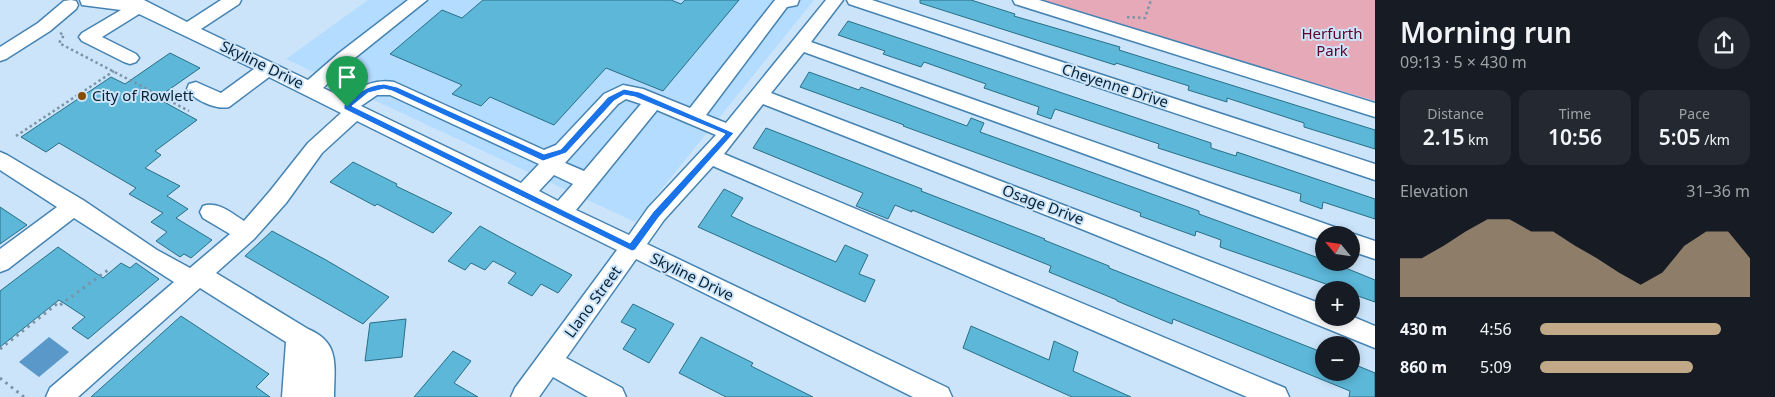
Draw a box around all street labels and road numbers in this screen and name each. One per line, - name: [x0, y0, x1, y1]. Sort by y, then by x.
- street label: Skyline Drive: [217, 35, 307, 93]
- street label: Cheyenne Drive: [1059, 58, 1171, 112]
- street label: Osage Drive: [1000, 179, 1087, 229]
- street label: Skyline Drive: [647, 247, 737, 305]
- street label: Llano Street: [559, 261, 625, 341]

